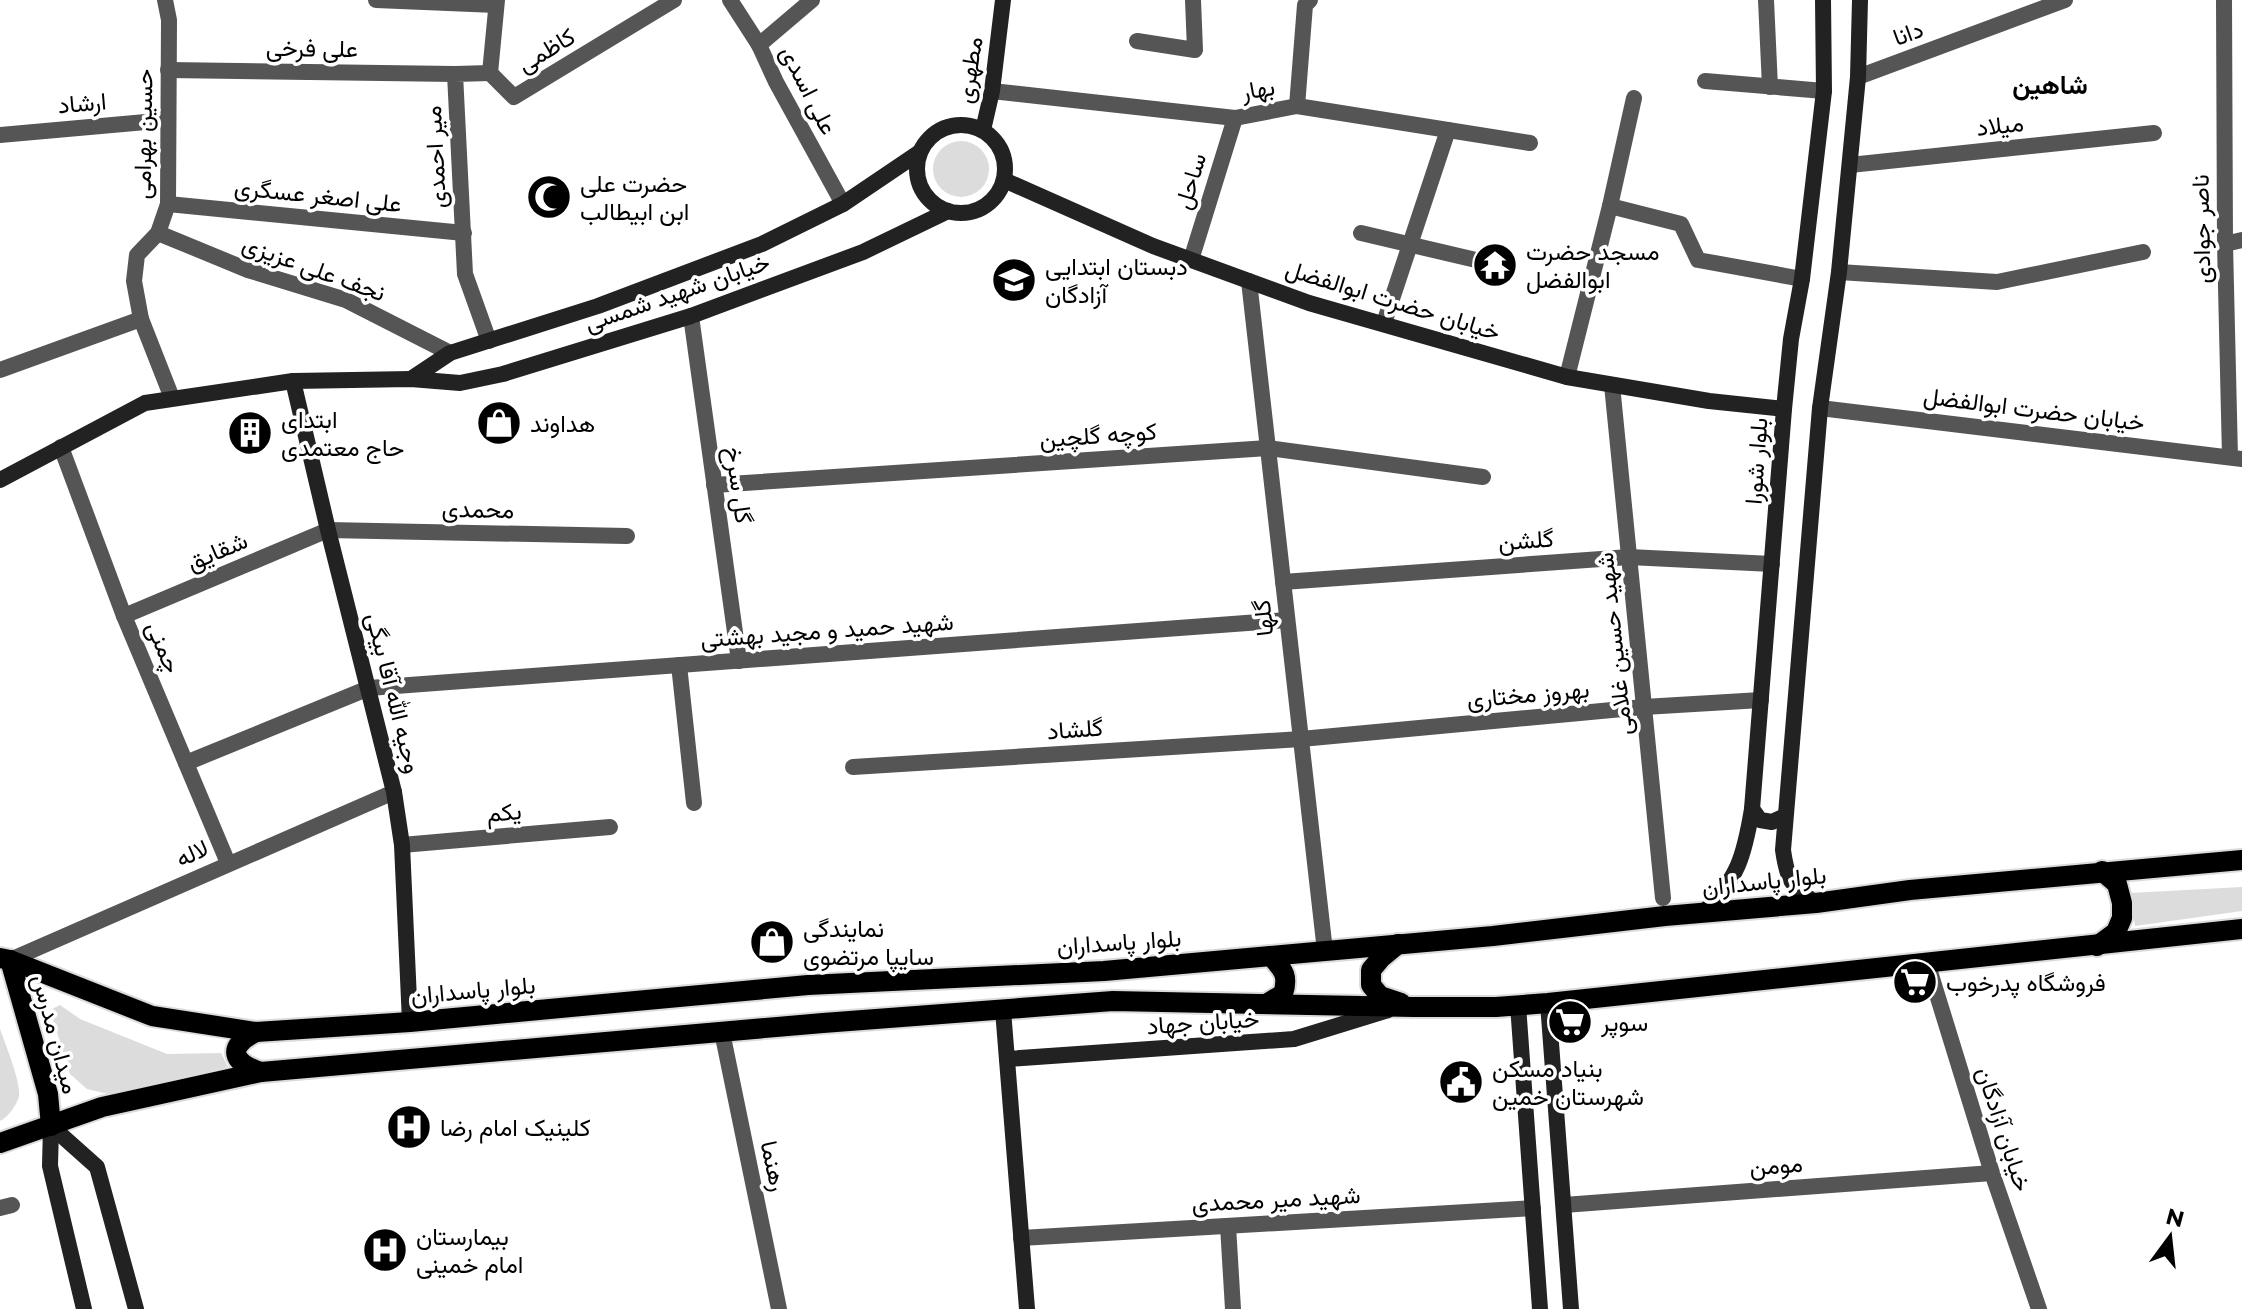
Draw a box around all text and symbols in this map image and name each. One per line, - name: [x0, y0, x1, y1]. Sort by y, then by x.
- street label: دانا: [1889, 14, 1927, 52]
- street label: کاظمی: [512, 22, 580, 78]
- street label: علی فرخی: [266, 33, 358, 64]
- street label: مطهری: [949, 35, 990, 106]
- street label: علی اسدی: [774, 41, 844, 139]
- street label: حسین بهرامی: [127, 68, 160, 200]
- district label: شاهین: [2012, 69, 2088, 101]
- street label: بهار: [1238, 72, 1277, 107]
- street label: ارشاد: [57, 86, 108, 121]
- street label: میر احمدی: [418, 105, 453, 209]
- street label: میلاد: [1975, 108, 2025, 142]
- street label: ساحل: [1168, 149, 1212, 213]
- place label: حضرت علی ابن ابیطالب: [580, 169, 689, 226]
- street label: علی اصغر عسگری: [233, 172, 403, 219]
- mosque icon: حضرت علی ابن ابیطالب: [525, 173, 573, 221]
- street label: ناصر جوادی: [2186, 174, 2217, 284]
- street label: نجف علی عزیزی: [238, 229, 389, 308]
- place label: مسجد حضرت ابوالفضل: [1526, 237, 1660, 295]
- temple icon: مسجد حضرت ابوالفضل: [1471, 241, 1519, 289]
- street label: خیابان شهید شمسی: [581, 247, 774, 338]
- place label: دبستان ابتدایی آزادگان: [1045, 252, 1188, 310]
- street label: خیابان حضرت ابوالفضل: [1282, 254, 1504, 347]
- school or university icon: دبستان ابتدایی آزادگان: [990, 256, 1038, 304]
- street label: خیابان حضرت ابوالفضل: [1922, 381, 2146, 438]
- shop icon: هداوند: [475, 399, 523, 447]
- place label: ابتدای حاج معتمدی: [281, 405, 404, 464]
- building icon: ابتدای حاج معتمدی: [226, 409, 274, 457]
- place label: هداوند: [530, 409, 595, 439]
- street label: کوچه گلچین: [1038, 416, 1158, 456]
- street label: بلوار شورا: [1738, 416, 1775, 506]
- street label: گل سرخ: [717, 445, 759, 526]
- street label: محمدی: [441, 494, 515, 524]
- street label: گلشن: [1497, 524, 1555, 556]
- street label: شقایق: [182, 525, 252, 577]
- street label: شهید حسین غلامی: [1590, 551, 1639, 737]
- street label: گلها: [1247, 598, 1280, 638]
- street label: شهید حمید و مجید بهشتی: [700, 607, 955, 654]
- street label: وجیه الله آقا بیگی: [359, 610, 428, 776]
- street label: چمنی: [138, 617, 188, 678]
- street label: بهروز مختاری: [1466, 674, 1591, 715]
- street label: گلشاد: [1046, 713, 1104, 745]
- street label: یکم: [485, 796, 523, 830]
- street label: لاله: [171, 833, 213, 873]
- street label: بلوار پاسداران: [1700, 860, 1828, 904]
- place label: نمایندگی سایپا مرتضوی: [803, 914, 934, 973]
- shop icon: نمایندگی سایپا مرتضوی: [748, 918, 796, 966]
- street label: بلوار پاسداران: [1056, 923, 1182, 963]
- supermarket icon: فروشگاه پدرخوب: [1891, 958, 1939, 1006]
- place label: فروشگاه پدرخوب: [1946, 968, 2106, 999]
- street label: بلوار پاسداران: [410, 970, 537, 1012]
- street label: میدان مدرس: [25, 971, 86, 1097]
- supermarket icon: سوپر: [1546, 998, 1594, 1046]
- street label: خیابان جهاد: [1146, 1004, 1260, 1041]
- place label: سوپر: [1600, 1008, 1648, 1039]
- place label: بنیاد مسکن شهرستان خمین: [1492, 1054, 1644, 1112]
- public building icon: بنیاد مسکن شهرستان خمین: [1437, 1058, 1485, 1106]
- street label: خیابان آزادگان: [1969, 1063, 2038, 1195]
- hospital icon: کلینیک امام رضا: [385, 1103, 433, 1151]
- place label: کلینیک امام رضا: [440, 1113, 591, 1144]
- street label: رهنما: [754, 1138, 793, 1194]
- street label: مومن: [1748, 1149, 1804, 1182]
- street label: شهید میر محمدی: [1191, 1180, 1361, 1219]
- north arrow: [2130, 1197, 2210, 1277]
- text: N: [2163, 1203, 2187, 1234]
- place label: بیمارستان امام خمینی: [416, 1222, 523, 1281]
- hospital icon: بیمارستان امام خمینی: [361, 1226, 409, 1274]

